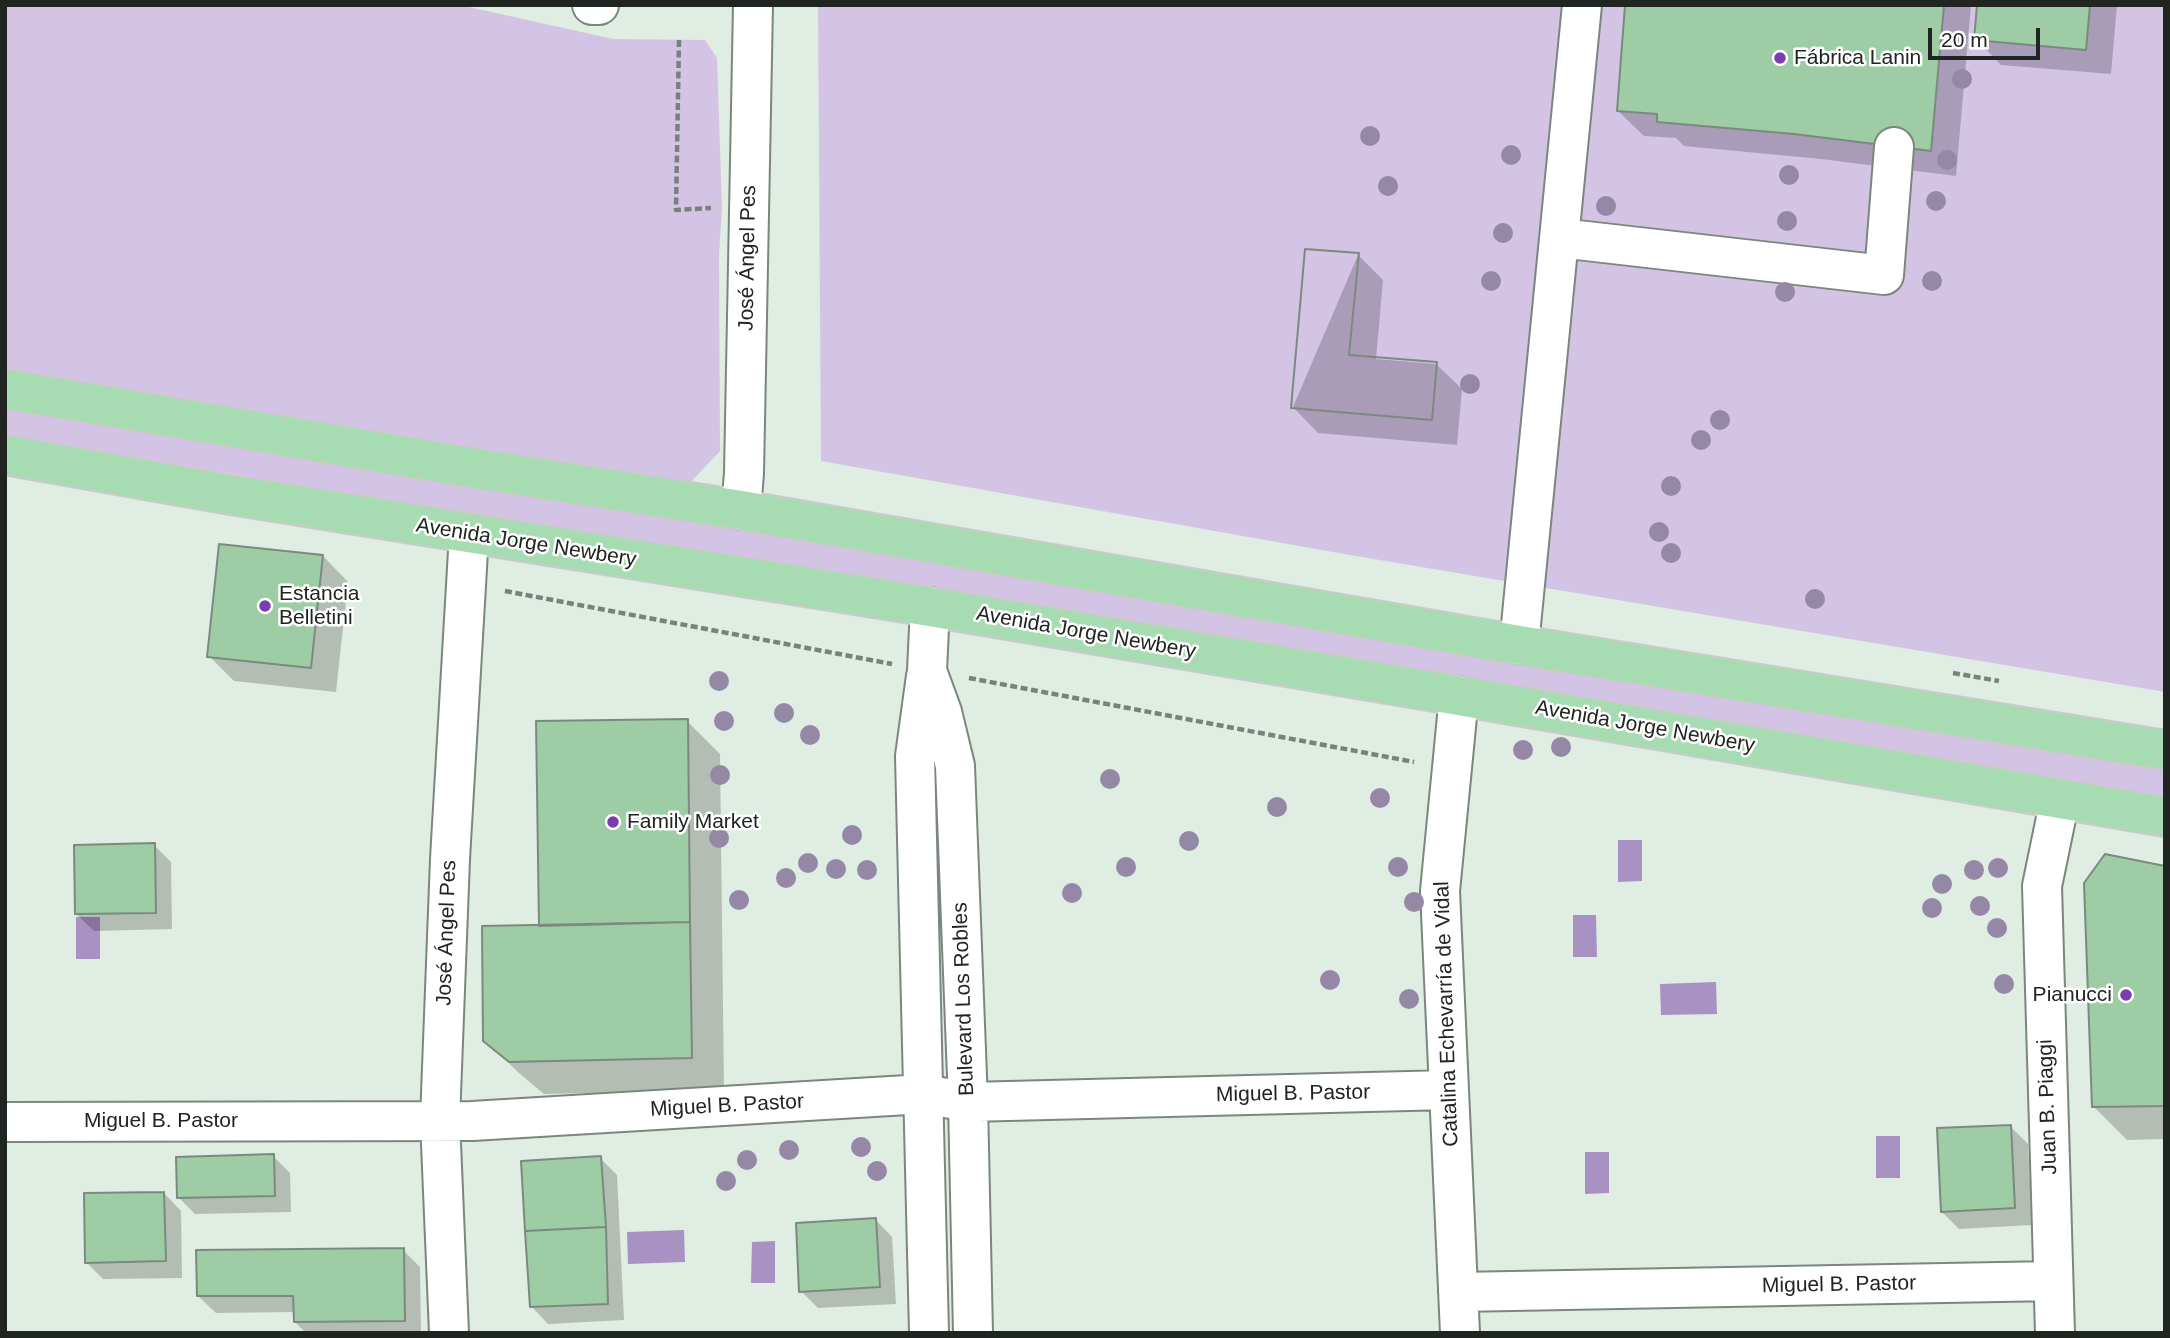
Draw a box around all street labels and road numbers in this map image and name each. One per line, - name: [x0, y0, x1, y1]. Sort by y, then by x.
- street label: José Ángel Pes: [734, 185, 762, 331]
- street label: Avenida Jorge Newbery: [414, 513, 638, 573]
- street label: Avenida Jorge Newbery: [974, 601, 1198, 665]
- street label: Avenida Jorge Newbery: [1533, 695, 1757, 759]
- street label: José Ángel Pes: [432, 860, 462, 1006]
- street label: Catalina Echevarría de Vidal: [1430, 881, 1464, 1147]
- street label: Bulevard Los Robles: [948, 902, 980, 1096]
- street label: Juan B. Piaggi: [2033, 1039, 2063, 1175]
- street label: Miguel B. Pastor: [1216, 1080, 1370, 1108]
- street label: Miguel B. Pastor: [649, 1089, 805, 1123]
- street label: Miguel B. Pastor: [84, 1108, 238, 1134]
- street label: Miguel B. Pastor: [1762, 1271, 1916, 1299]

